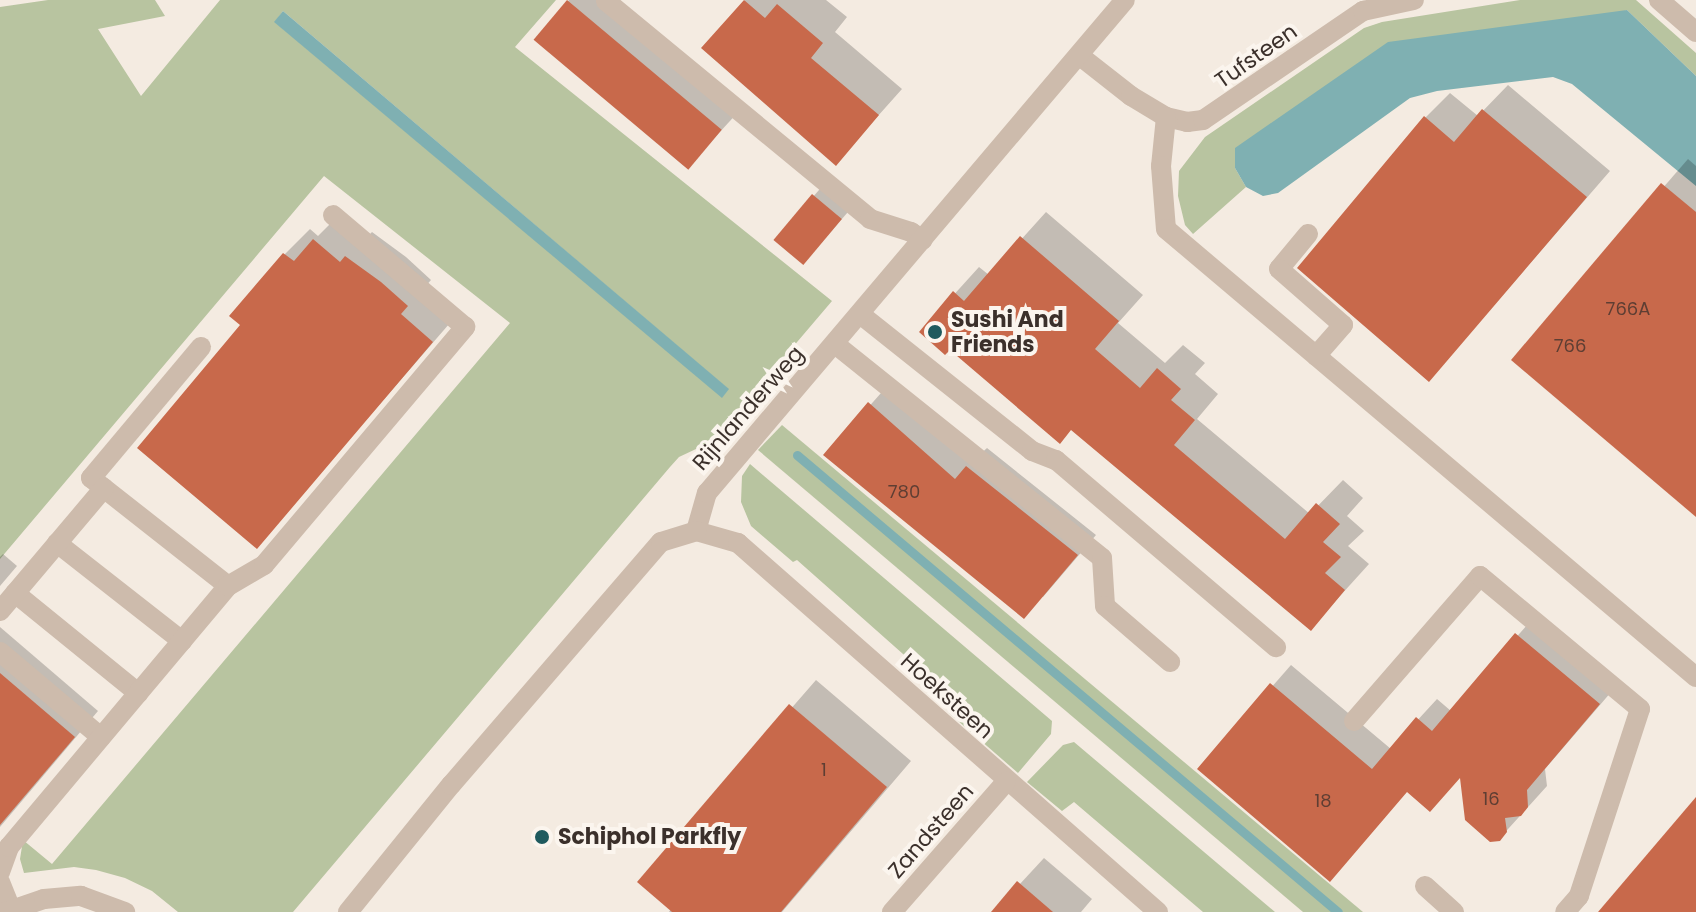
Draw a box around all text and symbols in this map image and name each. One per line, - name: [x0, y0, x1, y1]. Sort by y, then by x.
- street label: Tufsteen: [1210, 18, 1302, 94]
- house number: 766A: [1606, 298, 1650, 320]
- place label: Sushi And Friends: [951, 306, 1064, 358]
- marker: Sushi And Friends: [926, 323, 944, 341]
- house number: 766: [1554, 335, 1586, 357]
- street label: Rijnlanderweg: [687, 340, 809, 476]
- house number: 780: [888, 481, 920, 503]
- street label: Hoeksteen: [895, 648, 999, 744]
- house number: 1: [821, 759, 827, 781]
- street label: Zandsteen: [883, 778, 979, 884]
- house number: 16: [1482, 788, 1500, 810]
- house number: 18: [1314, 790, 1332, 812]
- place label: Schiphol Parkfly: [558, 824, 741, 850]
- marker: Schiphol Parkfly: [533, 828, 551, 846]

